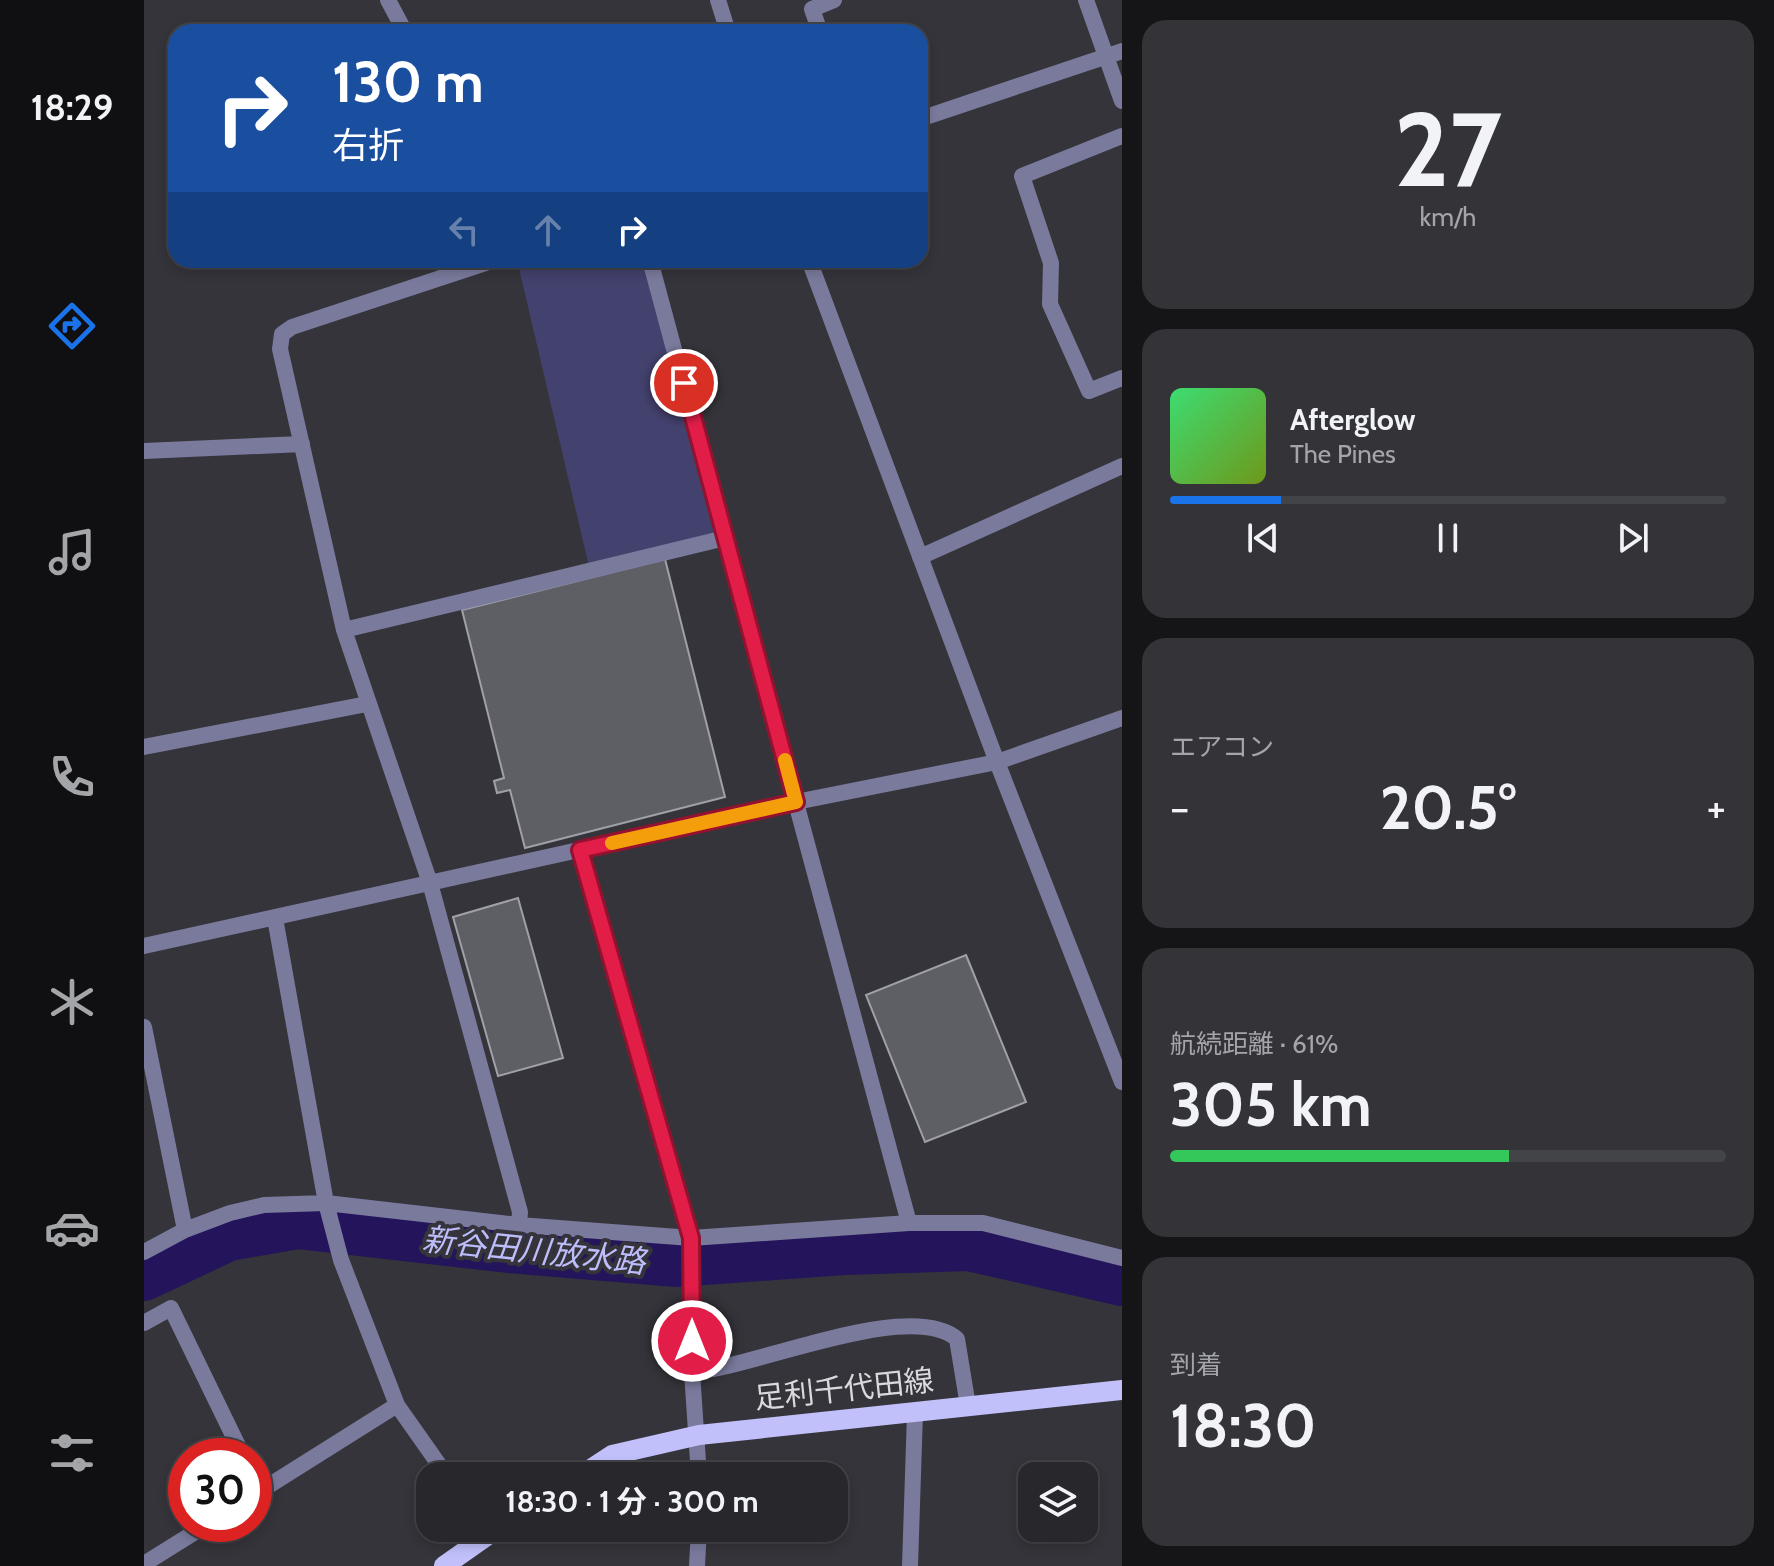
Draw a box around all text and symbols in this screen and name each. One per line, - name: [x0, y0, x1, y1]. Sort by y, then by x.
- text: 130 m: [332, 48, 484, 116]
- icon: right: [200, 56, 304, 160]
- text: 18:29: [31, 85, 113, 129]
- text: 27: [1394, 86, 1502, 212]
- text: 右折: [332, 123, 404, 167]
- text: km/h: [1420, 201, 1476, 233]
- icon: left: [442, 208, 486, 252]
- icon: ahead: [526, 208, 570, 252]
- icon: right: [610, 208, 654, 252]
- icon: directions: [44, 298, 100, 354]
- pin: [650, 349, 718, 417]
- icon: arrive: [662, 361, 706, 405]
- text: Afterglow: [1290, 401, 1416, 438]
- text: The Pines: [1290, 438, 1396, 470]
- icon: previous: [1241, 516, 1285, 560]
- icon: pause: [1426, 516, 1470, 560]
- icon: next: [1611, 516, 1655, 560]
- icon: music: [44, 524, 100, 580]
- text: エアコン: [1170, 731, 1274, 763]
- icon: phone: [44, 749, 100, 805]
- text: 20.5°: [1380, 771, 1516, 844]
- text: −: [1170, 781, 1189, 834]
- text: +: [1707, 781, 1726, 834]
- icon: climate: [44, 974, 100, 1030]
- text: 航続距離 · 61%: [1170, 1028, 1338, 1060]
- text: 305 km: [1170, 1068, 1372, 1141]
- icon: car: [44, 1200, 100, 1256]
- water label: 新谷田川放水路: [421, 1219, 650, 1281]
- position arrow: [650, 1299, 734, 1383]
- text: 到着: [1170, 1349, 1222, 1381]
- street label: 足利千代田線: [753, 1361, 935, 1417]
- text: 18:30: [1170, 1389, 1316, 1462]
- icon: filters: [44, 1425, 100, 1481]
- speed limit sign: 30: [168, 1438, 272, 1542]
- map controls: [1018, 1462, 1098, 1542]
- button: layers: [1018, 1462, 1098, 1542]
- text: 18:30 · 1 分 · 300 m: [505, 1483, 759, 1520]

